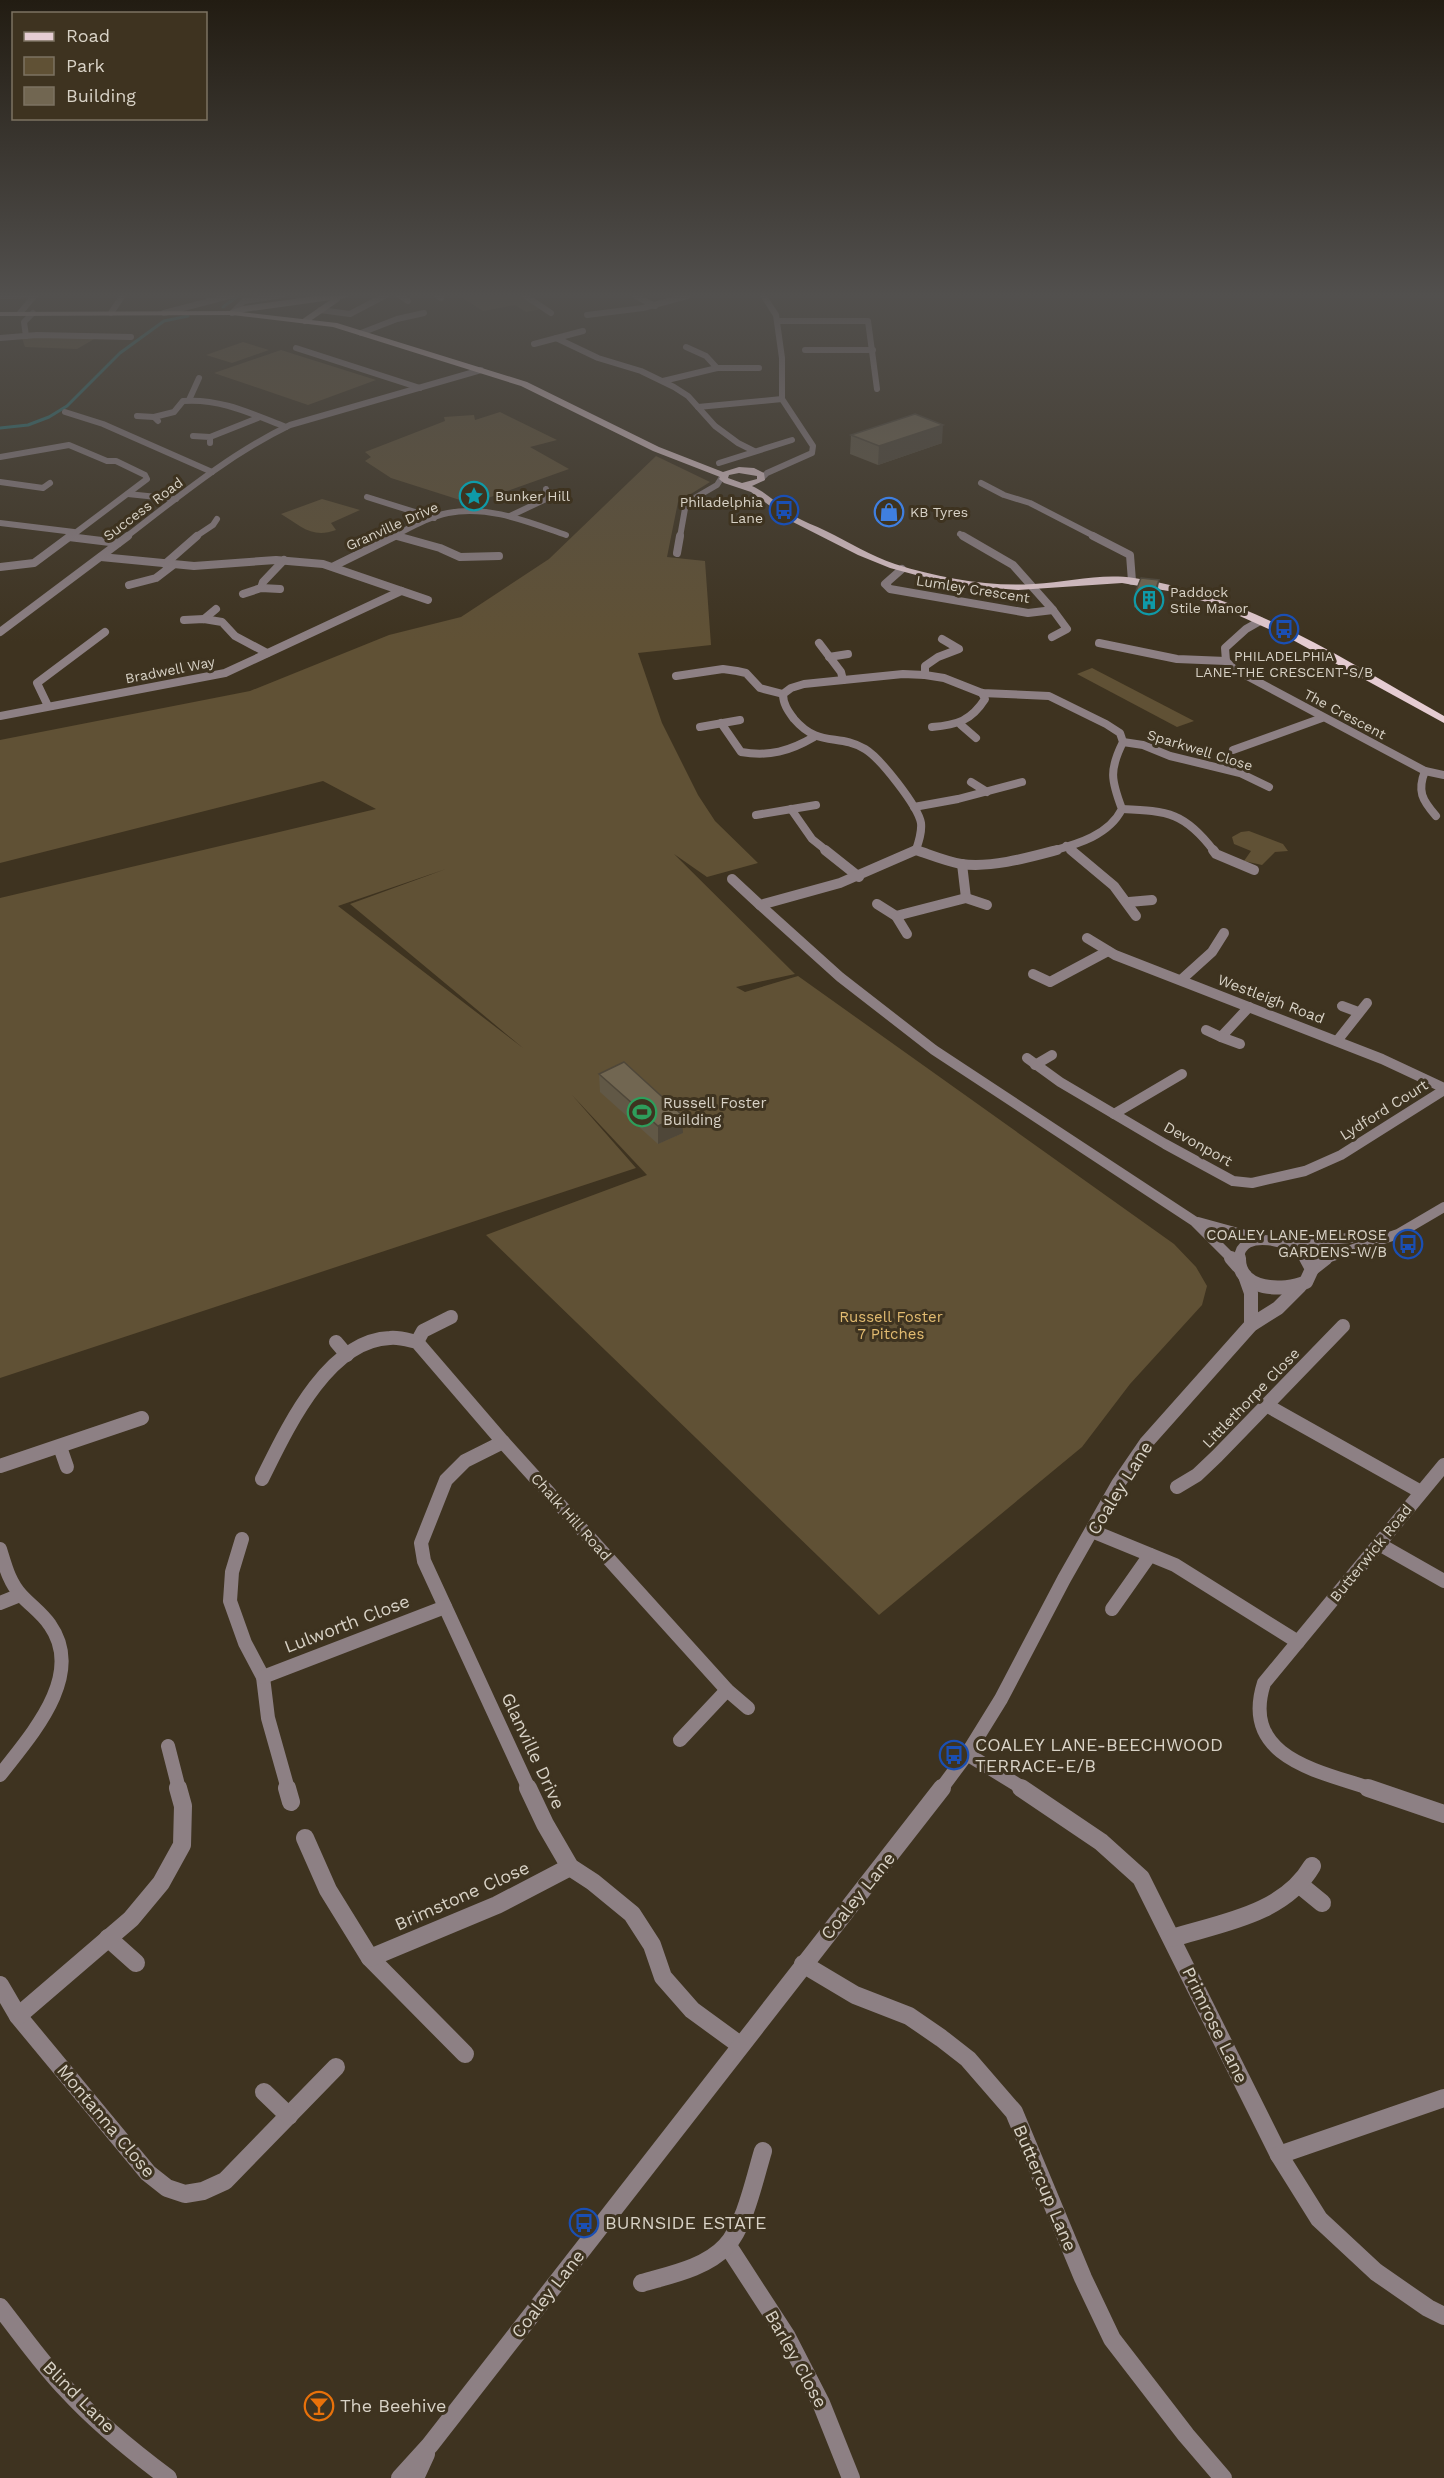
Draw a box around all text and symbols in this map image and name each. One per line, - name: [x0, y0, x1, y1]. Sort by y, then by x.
- legend: [12, 12, 207, 120]
- text: Road: [66, 25, 110, 46]
- text: Park: [66, 55, 105, 76]
- text: Building: [66, 85, 136, 106]
- street label: Success Road: [100, 474, 186, 544]
- place icon: Bunker Hill: [458, 480, 490, 512]
- place label: Bunker Hill: [495, 488, 571, 504]
- place label: Philadelphia Lane: [680, 494, 763, 526]
- bus stop icon: Philadelphia Lane: [768, 494, 800, 526]
- shop icon: KB Tyres: [873, 496, 905, 528]
- street label: Granville Drive: [343, 498, 441, 554]
- place label: KB Tyres: [910, 504, 968, 520]
- street label: Lumley Crescent: [915, 572, 1031, 606]
- building icon: Paddock Stile Manor: [1133, 584, 1165, 616]
- place label: Paddock Stile Manor: [1170, 584, 1249, 616]
- bus stop icon: PHILADELPHIA LANE-THE CRESCENT-S/B: [1268, 613, 1300, 645]
- place label: PHILADELPHIA LANE-THE CRESCENT-S/B: [1195, 648, 1373, 680]
- street label: Bradwell Way: [124, 653, 217, 687]
- street label: The Crescent: [1301, 686, 1389, 742]
- street label: Sparkwell Close: [1145, 726, 1255, 774]
- street label: Westleigh Road: [1215, 970, 1327, 1028]
- street label: Lydford Court: [1337, 1075, 1432, 1144]
- place label: Russell Foster Building: [663, 1094, 767, 1129]
- sports icon: Russell Foster Building: [626, 1096, 658, 1128]
- street label: Devonport: [1161, 1118, 1236, 1171]
- place label: COALEY LANE-MELROSE GARDENS-W/B: [1206, 1226, 1387, 1261]
- bus stop icon: COALEY LANE-MELROSE GARDENS-W/B: [1392, 1228, 1424, 1260]
- park label: Russell Foster 7 Pitches: [839, 1308, 943, 1343]
- street label: Littlethorpe Close: [1199, 1344, 1303, 1452]
- street label: Coaley Lane: [1083, 1437, 1157, 1538]
- street label: Chalk Hill Road: [527, 1470, 615, 1564]
- street label: Butterwick Road: [1326, 1501, 1416, 1605]
- street label: Lulworth Close: [281, 1590, 412, 1657]
- street label: Glanville Drive: [497, 1689, 570, 1812]
- place label: COALEY LANE-BEECHWOOD TERRACE-E/B: [975, 1734, 1223, 1776]
- bus stop icon: COALEY LANE-BEECHWOOD TERRACE-E/B: [938, 1739, 970, 1771]
- street label: Coaley Lane: [816, 1848, 899, 1944]
- street label: Brimstone Close: [391, 1856, 532, 1935]
- street label: Primrose Lane: [1178, 1963, 1253, 2086]
- street label: Montanna Close: [53, 2060, 160, 2182]
- street label: Buttercup Lane: [1009, 2121, 1082, 2254]
- bus stop icon: BURNSIDE ESTATE: [568, 2207, 600, 2239]
- place label: BURNSIDE ESTATE: [605, 2212, 767, 2233]
- street label: Coaley Lane: [507, 2245, 589, 2342]
- street label: Barley Close: [761, 2306, 832, 2411]
- street label: Blind Lane: [39, 2356, 120, 2437]
- bar icon: The Beehive: [303, 2390, 335, 2422]
- place label: The Beehive: [340, 2395, 446, 2416]

